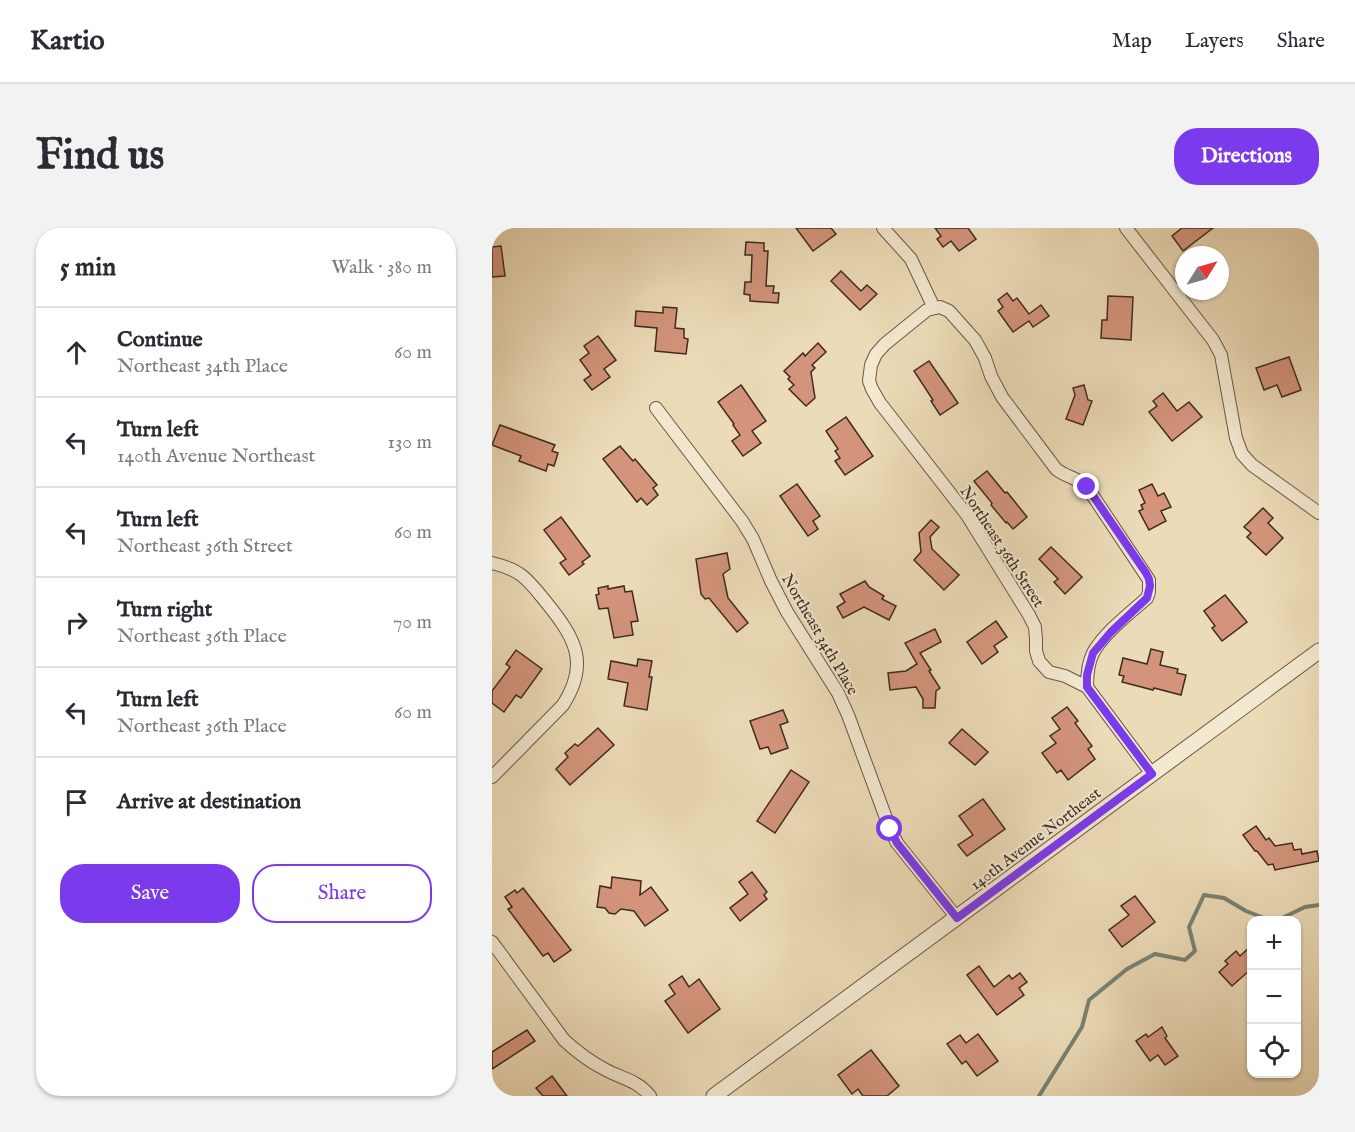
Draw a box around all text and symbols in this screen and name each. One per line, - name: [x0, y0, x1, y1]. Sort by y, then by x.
- text: Kartio: [30, 24, 105, 59]
- text: Map: [1112, 28, 1152, 55]
- text: Layers: [1185, 28, 1244, 55]
- text: Share: [1277, 28, 1325, 55]
- button: Directions: [1174, 128, 1319, 185]
- text: Find us: [36, 130, 164, 183]
- north arrow: [1175, 246, 1229, 300]
- text: 5 min: [60, 251, 116, 284]
- text: Walk · 380 m: [331, 255, 432, 280]
- text: Continue: [117, 326, 203, 354]
- icon: ahead: [60, 336, 93, 369]
- text: 60 m: [394, 340, 432, 365]
- text: Northeast 34th Place: [117, 354, 288, 379]
- text: Turn left: [117, 416, 199, 444]
- icon: left: [60, 426, 93, 459]
- text: 130 m: [387, 430, 432, 455]
- text: 140th Avenue Northeast: [117, 444, 315, 469]
- route end: [1073, 473, 1099, 499]
- street label: Northeast 36th Street: [955, 483, 1048, 612]
- text: Turn left: [117, 506, 199, 534]
- icon: left: [60, 516, 93, 549]
- text: 60 m: [394, 520, 432, 545]
- text: Northeast 36th Street: [117, 534, 293, 559]
- street label: Northeast 34th Place: [776, 571, 862, 699]
- text: Turn right: [117, 596, 212, 624]
- icon: right: [60, 606, 93, 639]
- text: 70 m: [393, 610, 432, 635]
- text: Northeast 36th Place: [117, 624, 287, 649]
- text: Turn left: [117, 686, 199, 714]
- icon: left: [60, 696, 93, 729]
- text: 60 m: [394, 700, 432, 725]
- text: Northeast 36th Place: [117, 714, 287, 739]
- street label: 140th Avenue Northeast: [967, 784, 1106, 895]
- icon: arrive: [60, 786, 93, 819]
- text: Arrive at destination: [117, 788, 301, 816]
- route start: [876, 815, 902, 841]
- button: Save: [60, 864, 240, 923]
- button: Share: [252, 864, 432, 923]
- map controls: [1247, 916, 1301, 1078]
- button: +: [1247, 916, 1301, 970]
- button: −: [1247, 970, 1301, 1024]
- button: locate: [1247, 1024, 1301, 1078]

